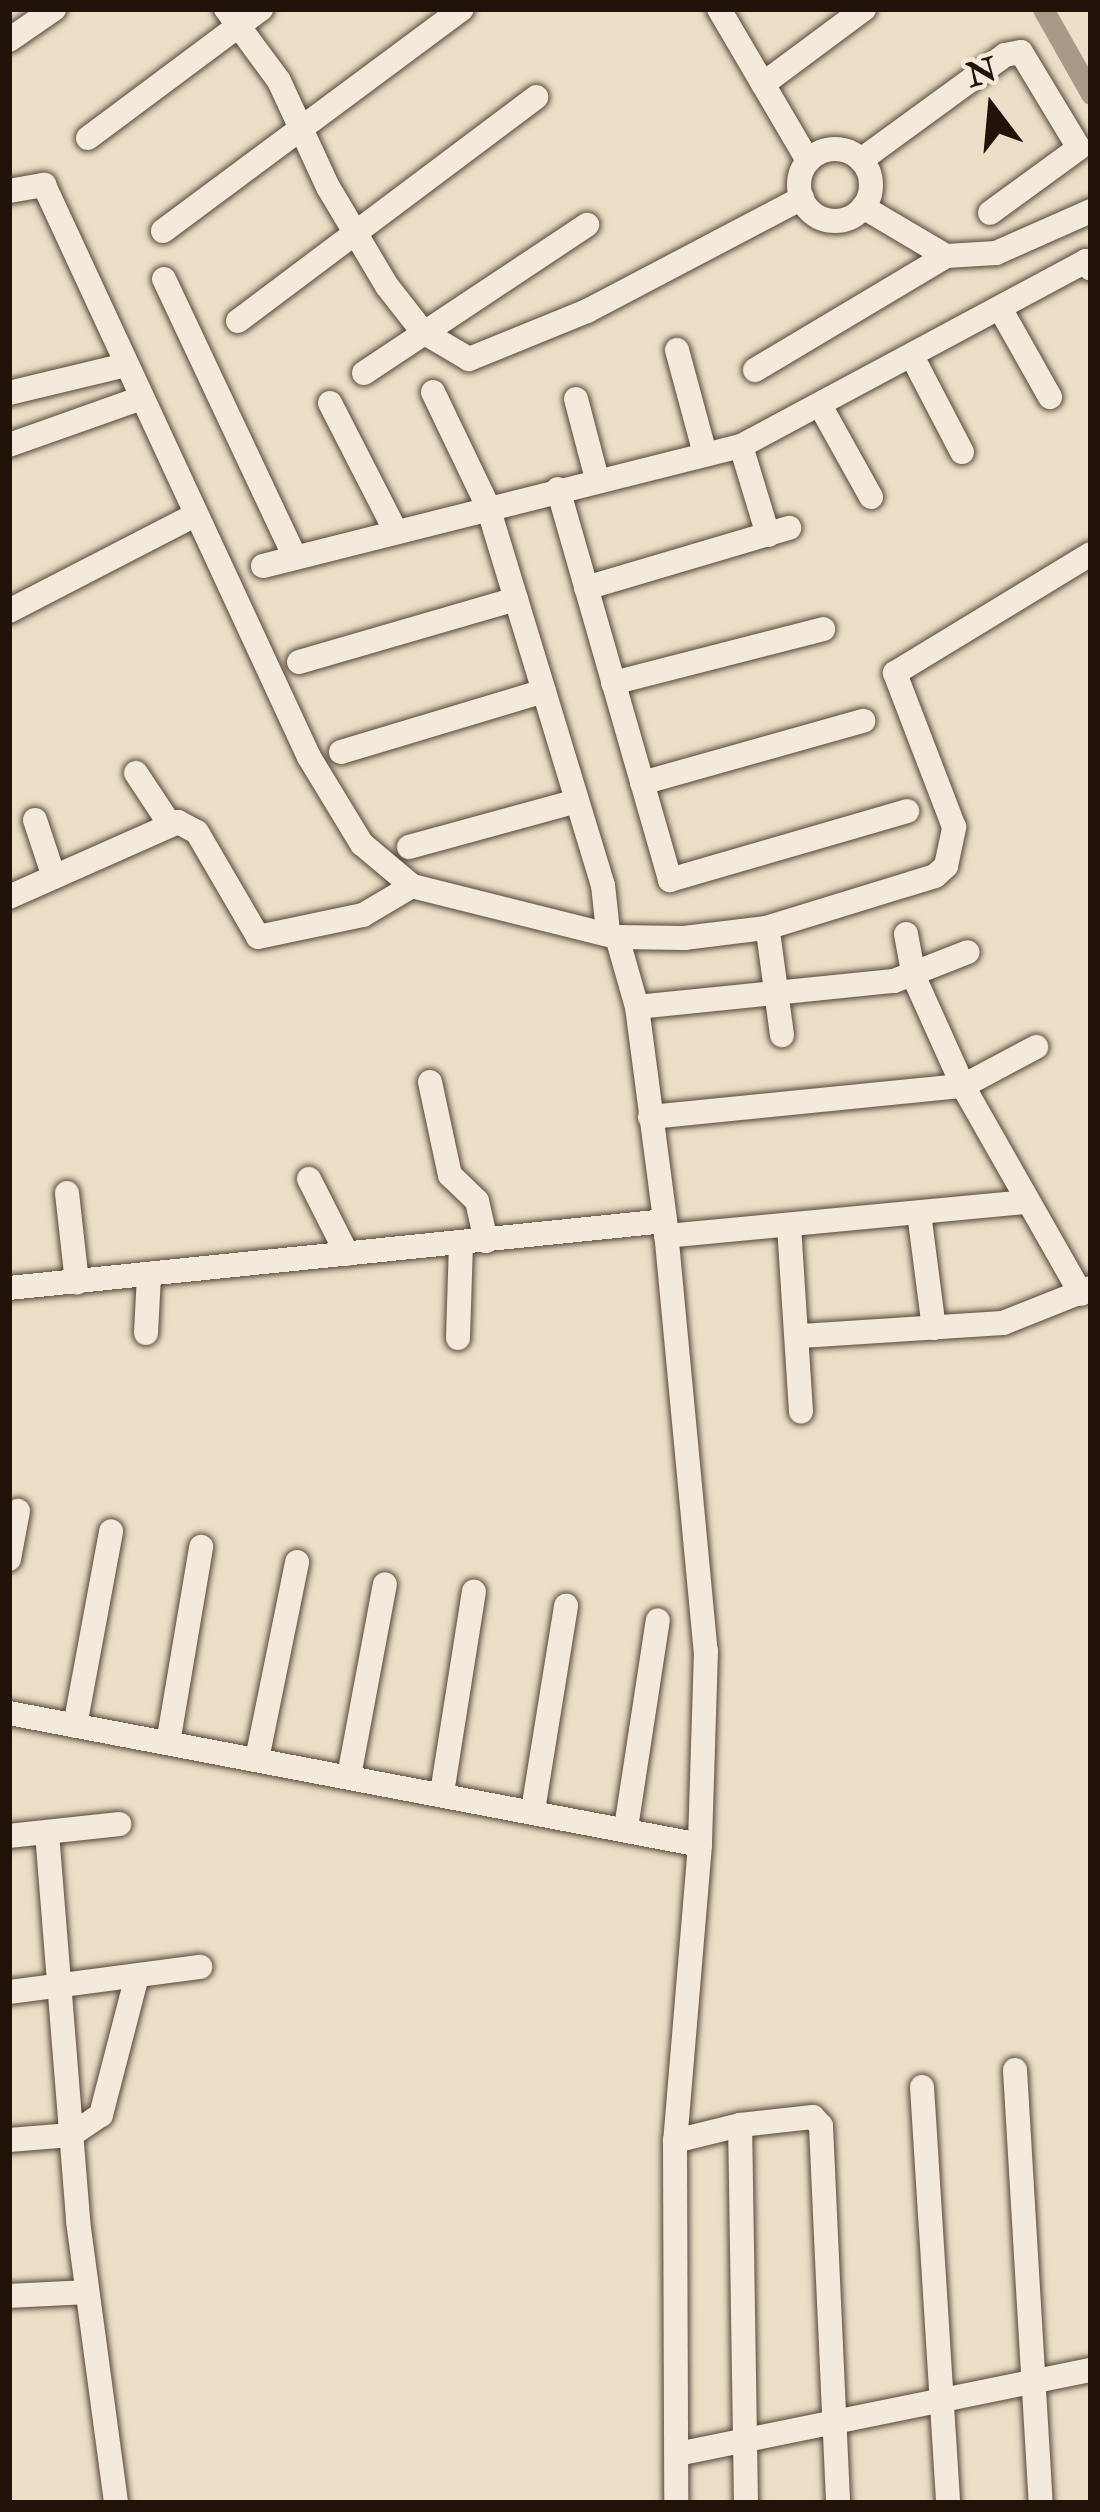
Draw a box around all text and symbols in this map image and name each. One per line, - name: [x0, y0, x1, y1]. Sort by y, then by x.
- north arrow: [932, 48, 1052, 168]
- text: N: [962, 49, 1002, 97]

